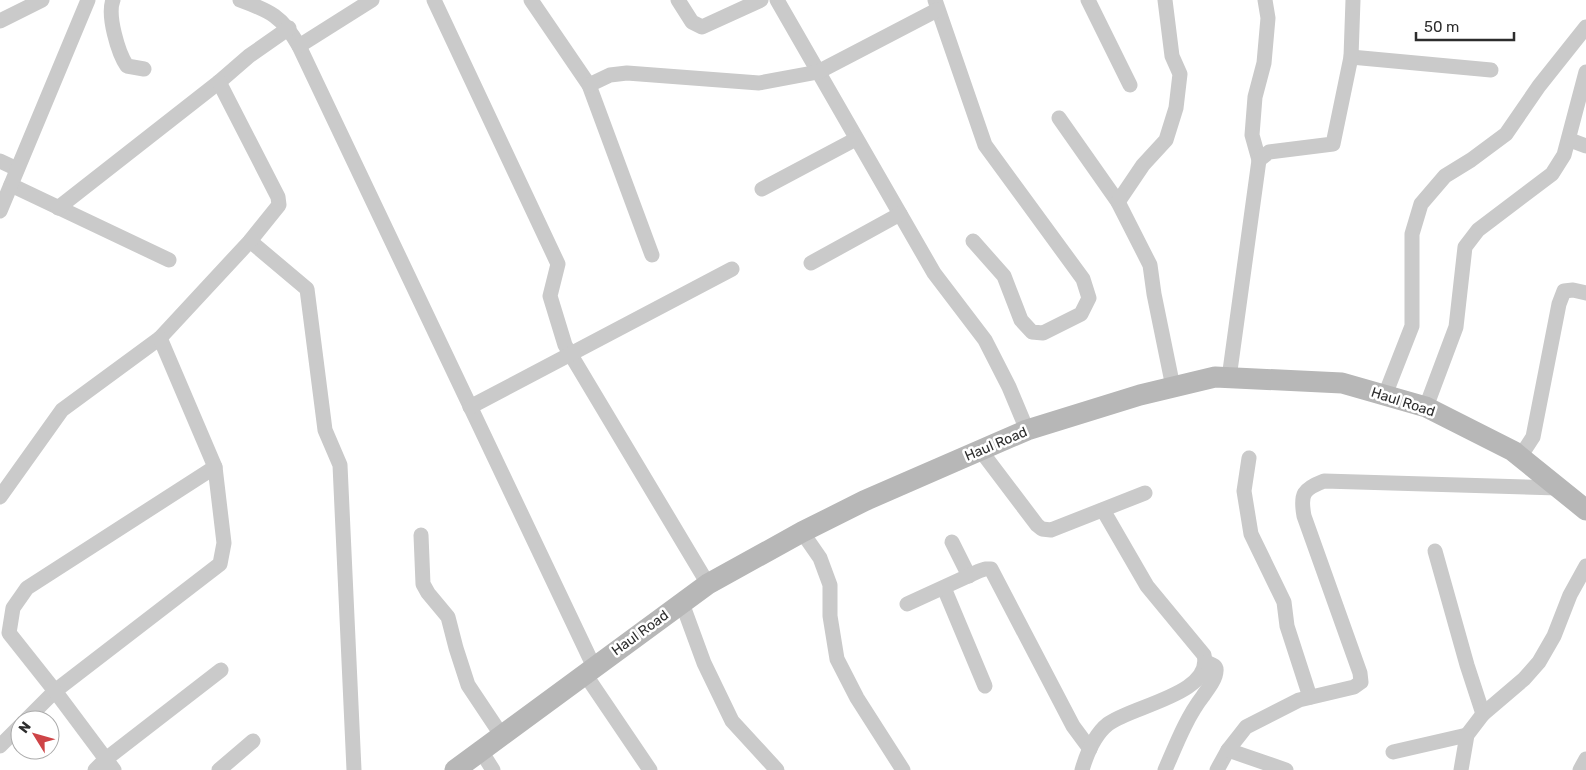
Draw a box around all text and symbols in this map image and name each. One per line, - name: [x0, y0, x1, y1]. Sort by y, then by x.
- scale bar: [1416, 10, 1514, 42]
- text: 50 m: [1424, 18, 1459, 36]
- street label: Haul Road: [1369, 384, 1437, 420]
- street label: Haul Road: [962, 423, 1030, 465]
- street label: Haul Road: [608, 607, 672, 659]
- north arrow: [10, 710, 60, 760]
- text: N: [15, 718, 35, 737]

